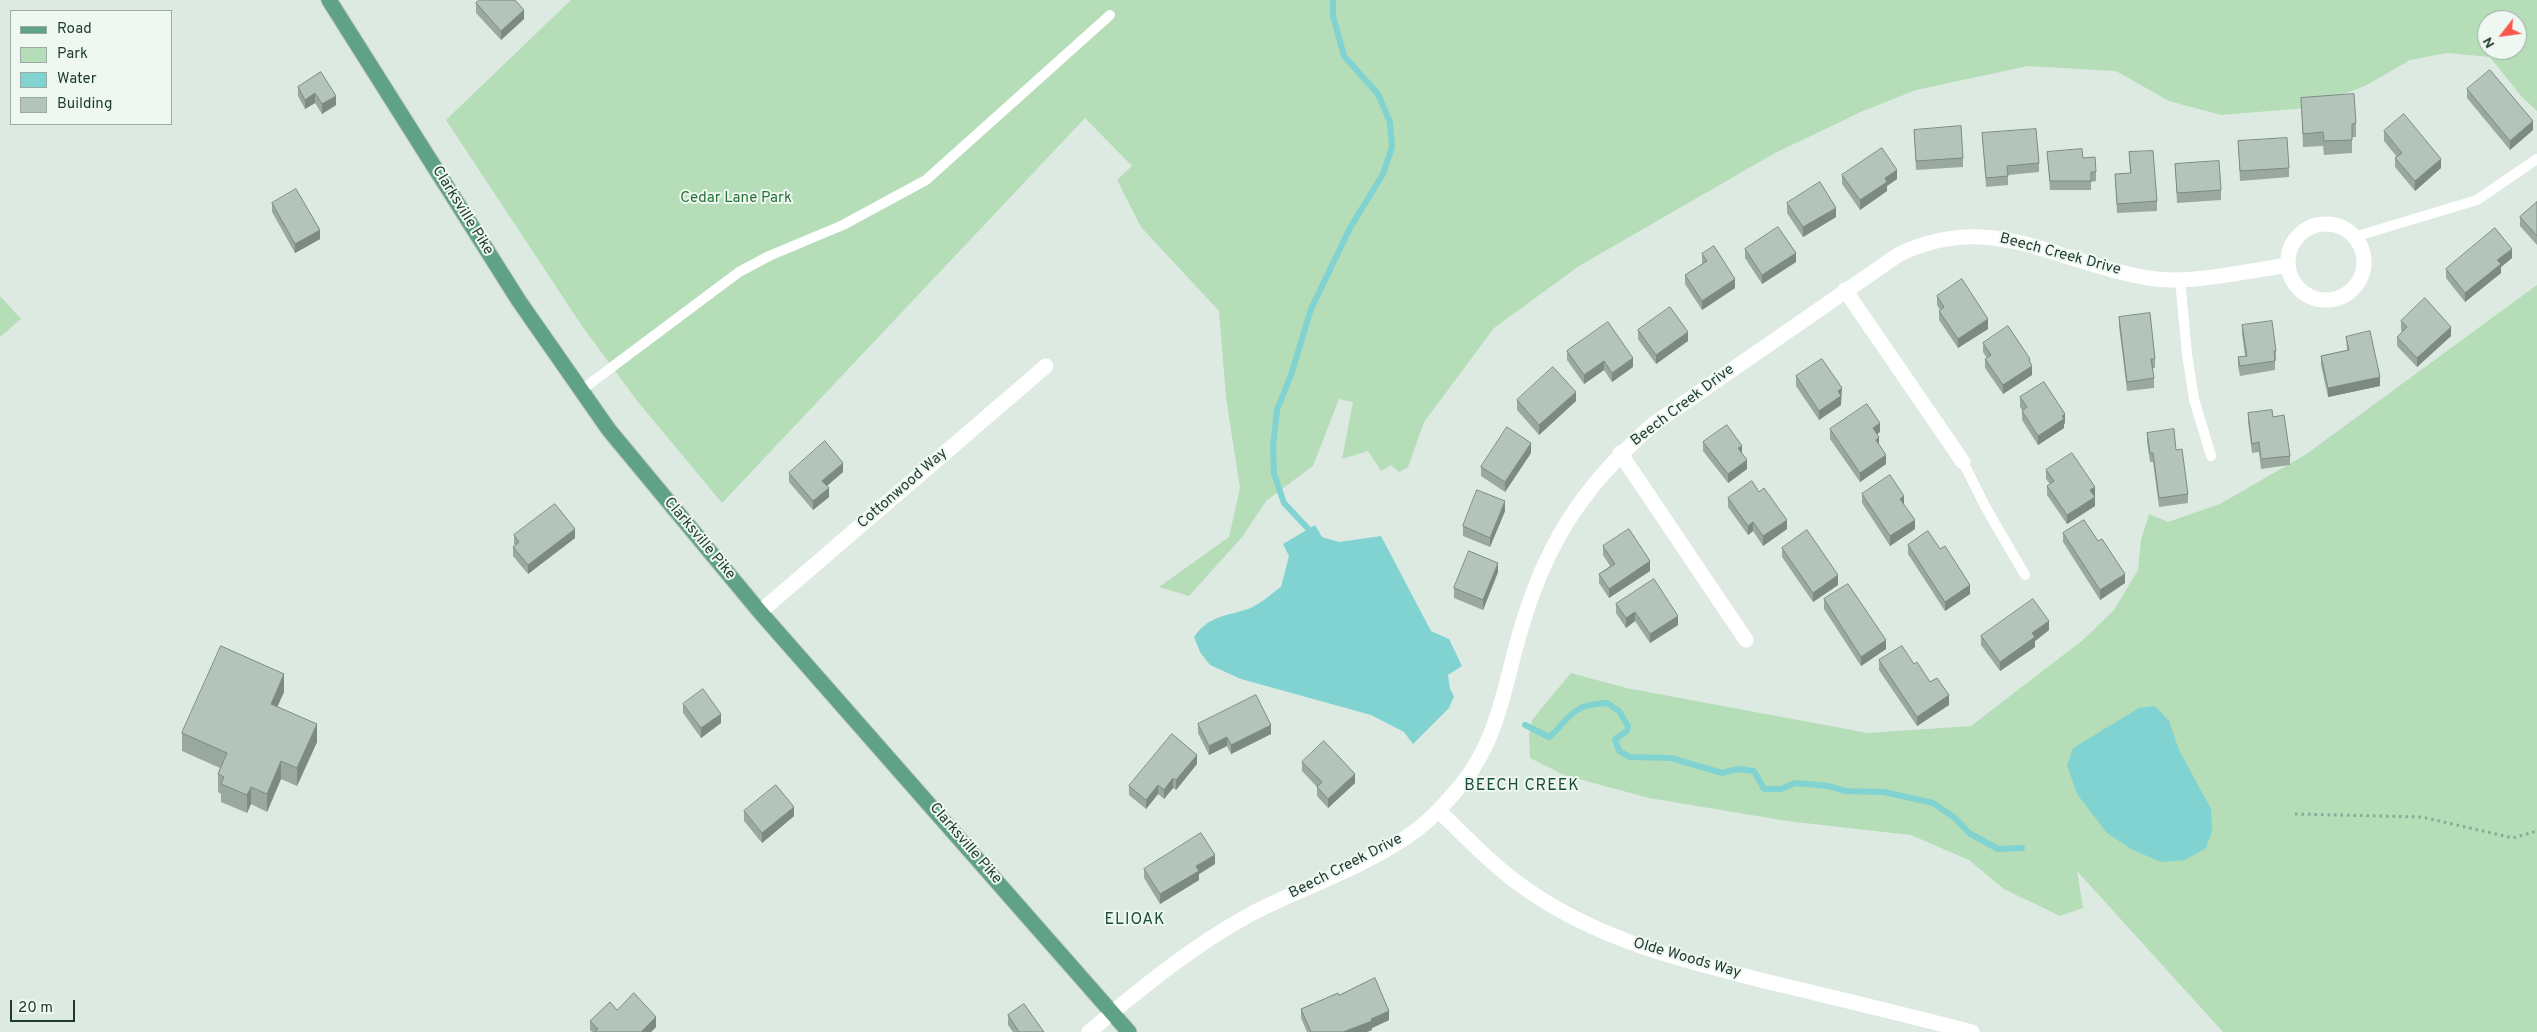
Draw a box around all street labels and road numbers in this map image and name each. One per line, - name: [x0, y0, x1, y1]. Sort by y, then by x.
- street label: Clarksville Pike: [427, 163, 497, 259]
- street label: Beech Creek Drive: [1997, 230, 2123, 280]
- street label: Beech Creek Drive: [1628, 361, 1738, 451]
- street label: Cottonwood Way: [854, 445, 952, 533]
- street label: Clarksville Pike: [659, 494, 739, 584]
- street label: Clarksville Pike: [925, 800, 1005, 888]
- street label: Beech Creek Drive: [1286, 831, 1406, 903]
- street label: Olde Woods Way: [1631, 935, 1743, 983]

